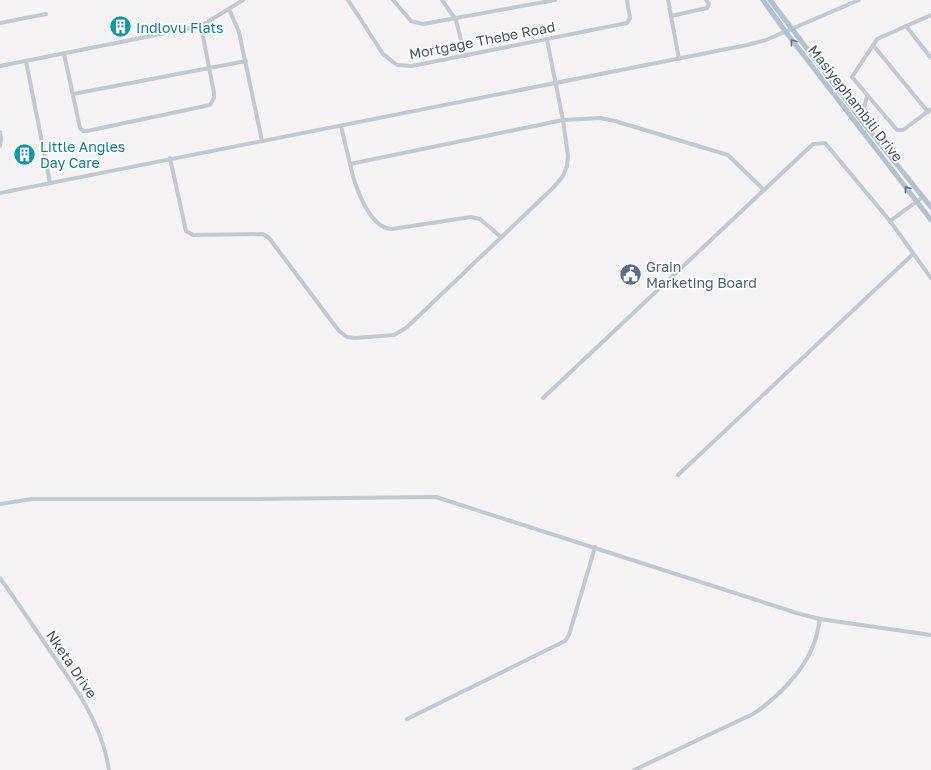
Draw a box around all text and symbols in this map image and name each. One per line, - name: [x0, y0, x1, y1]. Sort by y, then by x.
- building icon: Indlovu Flats: [107, 14, 133, 40]
- street label: Mortgage Thebe Road: [407, 17, 557, 63]
- place label: Indlovu Flats: [136, 19, 224, 36]
- one-way arrow: [791, 39, 798, 46]
- street label: Masiyephambili Drive: [805, 41, 907, 165]
- place label: Little Angles Day Care: [40, 138, 125, 171]
- building icon: Little Angles Day Care: [12, 141, 38, 167]
- one-way arrow: [904, 187, 911, 194]
- place label: Grain Marketing Board: [646, 258, 757, 291]
- public building icon: Grain Marketing Board: [618, 261, 644, 287]
- street label: Nketa Drive: [43, 627, 101, 701]

